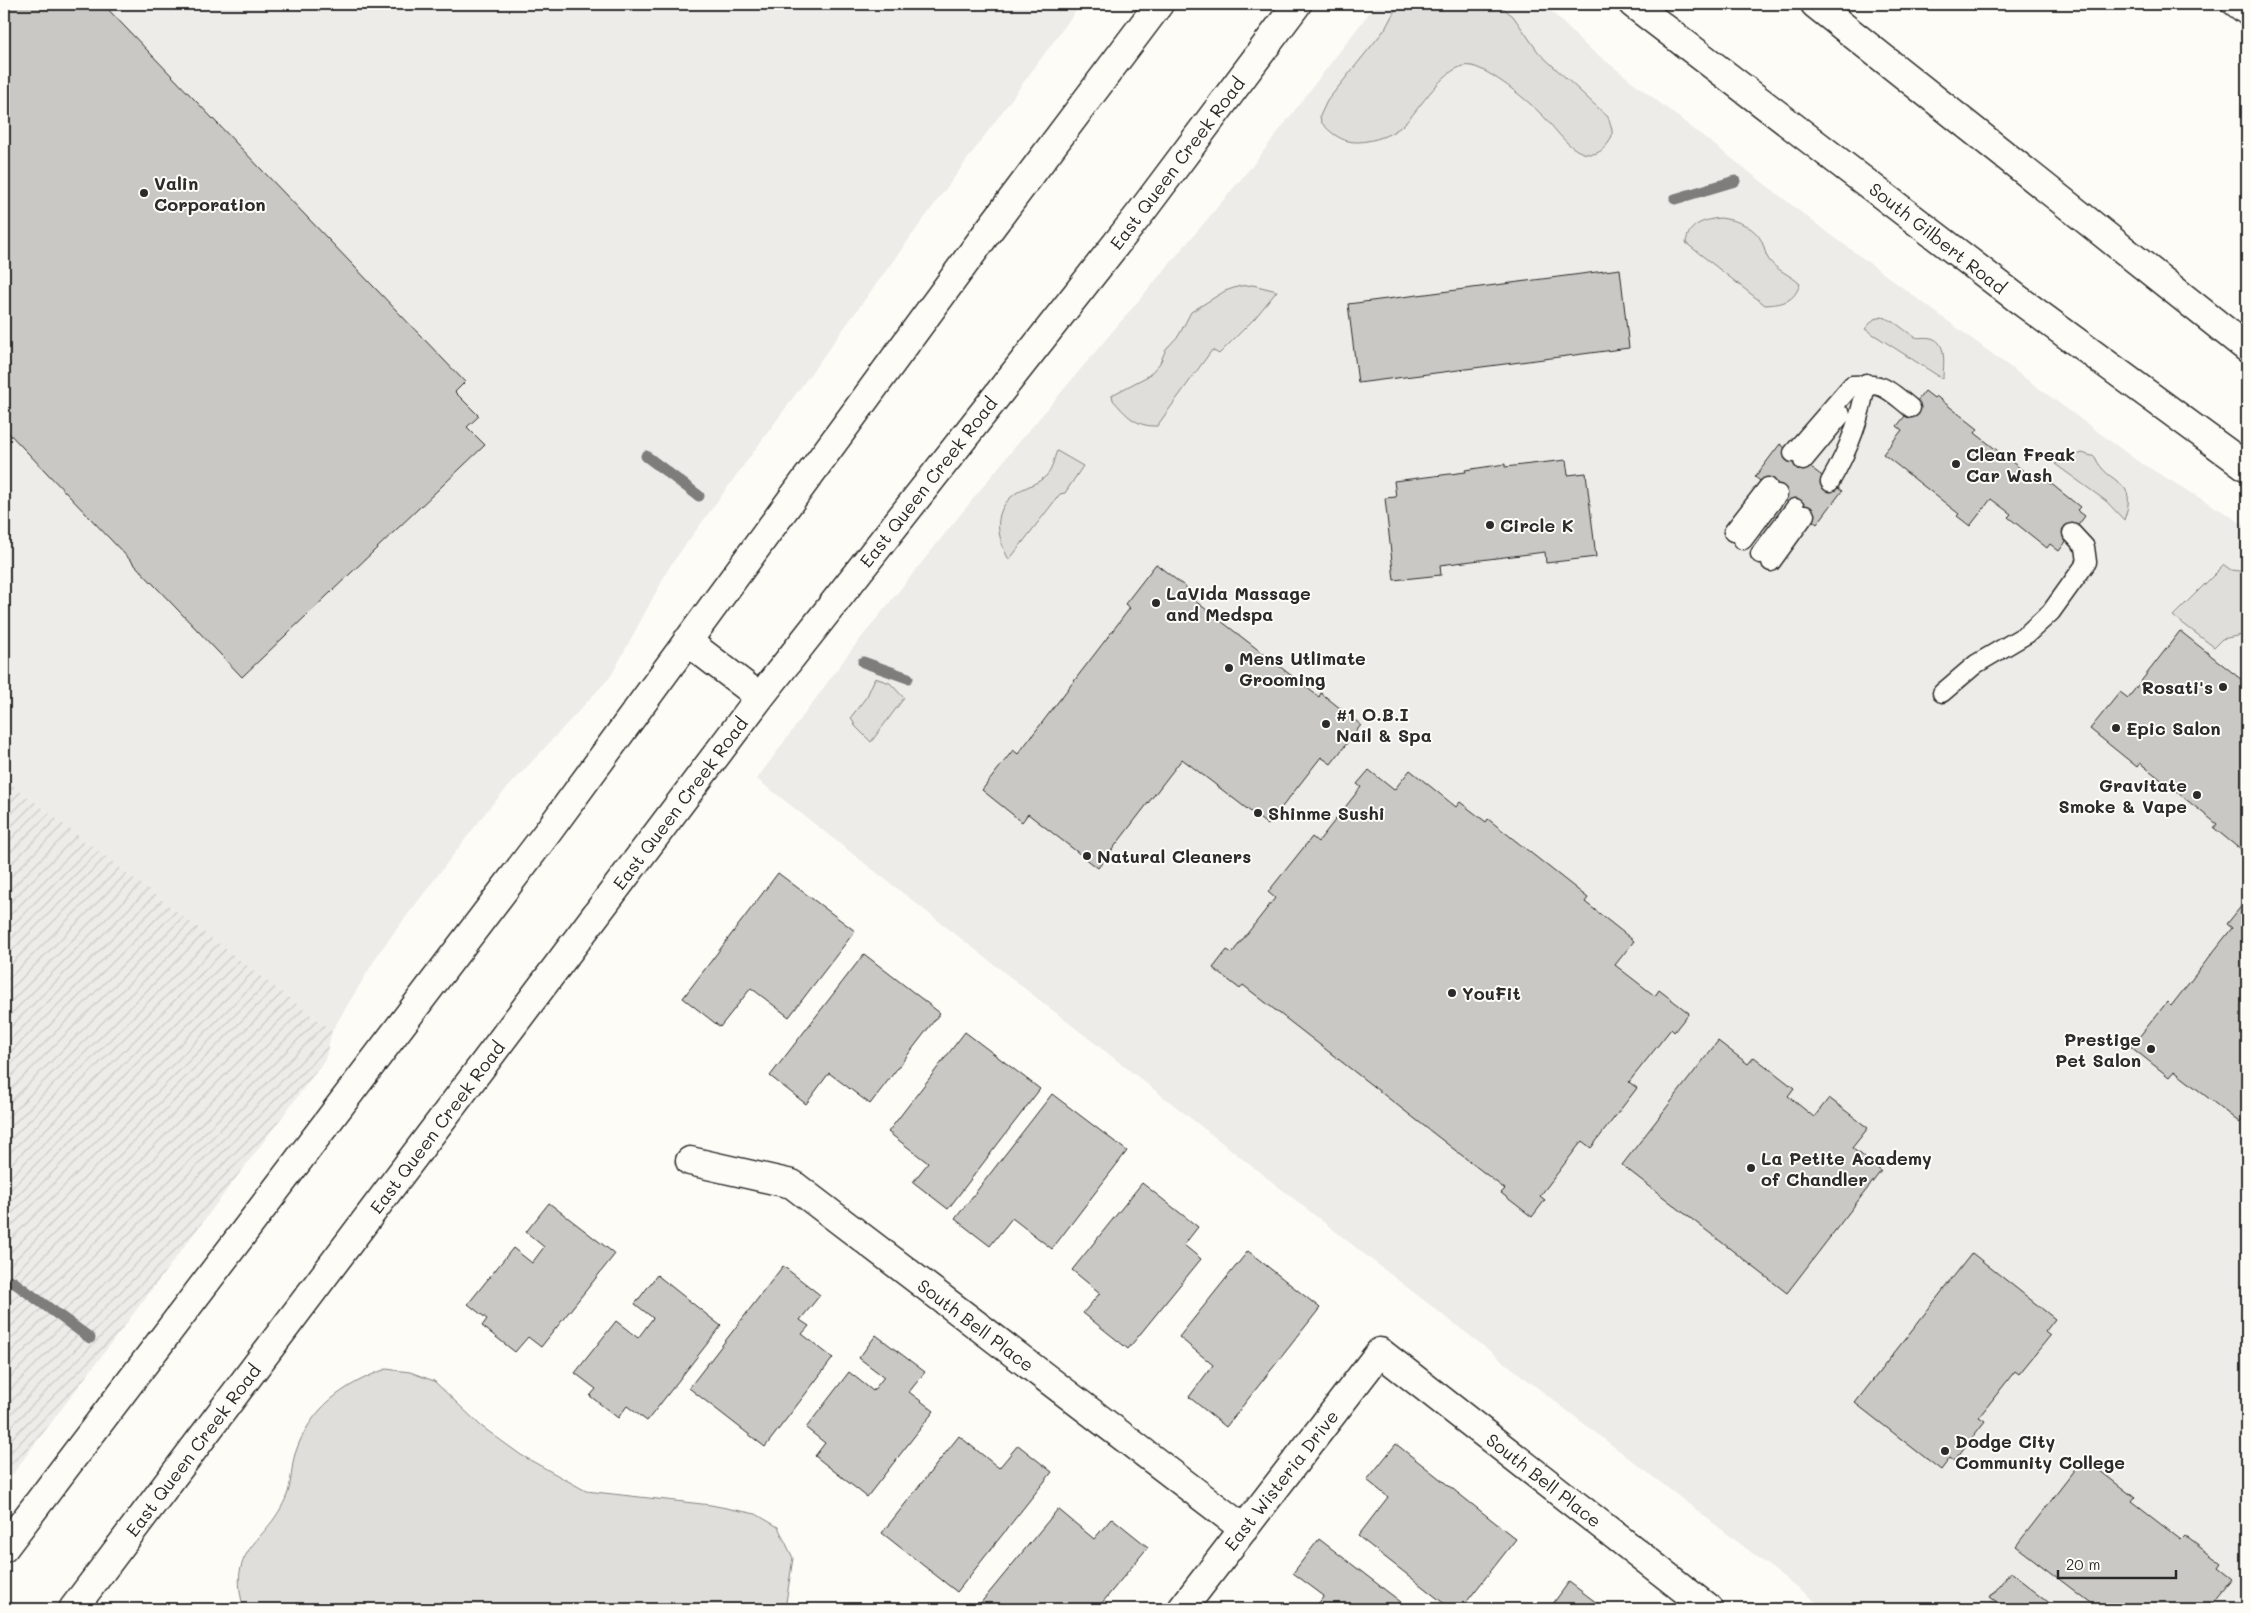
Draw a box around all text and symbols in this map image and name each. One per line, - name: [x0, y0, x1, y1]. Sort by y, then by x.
- street label: East Queen Creek Road: [1104, 72, 1250, 254]
- place label: Valin Corporation: [154, 171, 266, 216]
- street label: South Gilbert Road: [1864, 177, 2012, 299]
- marker: Valin Corporation: [138, 187, 150, 199]
- street label: East Queen Creek Road: [854, 392, 1002, 572]
- place label: Clean Freak Car Wash: [1966, 442, 2075, 487]
- marker: Clean Freak Car Wash: [1950, 458, 1962, 470]
- place label: Circle K: [1500, 513, 1574, 537]
- marker: Circle K: [1484, 519, 1496, 531]
- place label: LaVida Massage and Medspa: [1166, 581, 1311, 626]
- marker: LaVida Massage and Medspa: [1150, 597, 1162, 609]
- place label: Mens Utlimate Grooming: [1239, 646, 1366, 691]
- marker: Mens Utlimate Grooming: [1223, 662, 1235, 674]
- place label: Rosati's: [2142, 675, 2213, 699]
- marker: Rosati's: [2217, 681, 2229, 693]
- place label: #1 O.B.I Nail & Spa: [1336, 702, 1432, 747]
- street label: East Queen Creek Road: [607, 712, 753, 894]
- place label: Epic Salon: [2126, 716, 2221, 740]
- marker: #1 O.B.I Nail & Spa: [1320, 718, 1332, 730]
- marker: Epic Salon: [2110, 722, 2122, 734]
- place label: Gravitate Smoke & Vape: [2059, 773, 2187, 818]
- marker: Gravitate Smoke & Vape: [2191, 789, 2203, 801]
- place label: Shinme Sushi: [1268, 801, 1385, 825]
- marker: Shinme Sushi: [1252, 807, 1264, 819]
- place label: Natural Cleaners: [1097, 844, 1251, 868]
- marker: Natural Cleaners: [1081, 850, 1093, 862]
- place label: YouFit: [1462, 981, 1521, 1005]
- marker: YouFit: [1446, 987, 1458, 999]
- place label: Prestige Pet Salon: [2055, 1027, 2141, 1072]
- street label: East Queen Creek Road: [364, 1036, 510, 1218]
- marker: Prestige Pet Salon: [2145, 1043, 2157, 1055]
- place label: La Petite Academy of Chandler: [1761, 1146, 1932, 1191]
- marker: La Petite Academy of Chandler: [1745, 1162, 1757, 1174]
- street label: South Bell Place: [913, 1273, 1039, 1377]
- street label: East Queen Creek Road: [120, 1359, 266, 1541]
- street label: East Wisteria Drive: [1219, 1405, 1343, 1555]
- street label: South Bell Place: [1481, 1427, 1607, 1533]
- place label: Dodge City Community College: [1955, 1429, 2125, 1474]
- marker: Dodge City Community College: [1939, 1445, 1951, 1457]
- scale bar: [2058, 1548, 2176, 1580]
- text: 20 m: [2066, 1554, 2100, 1574]

